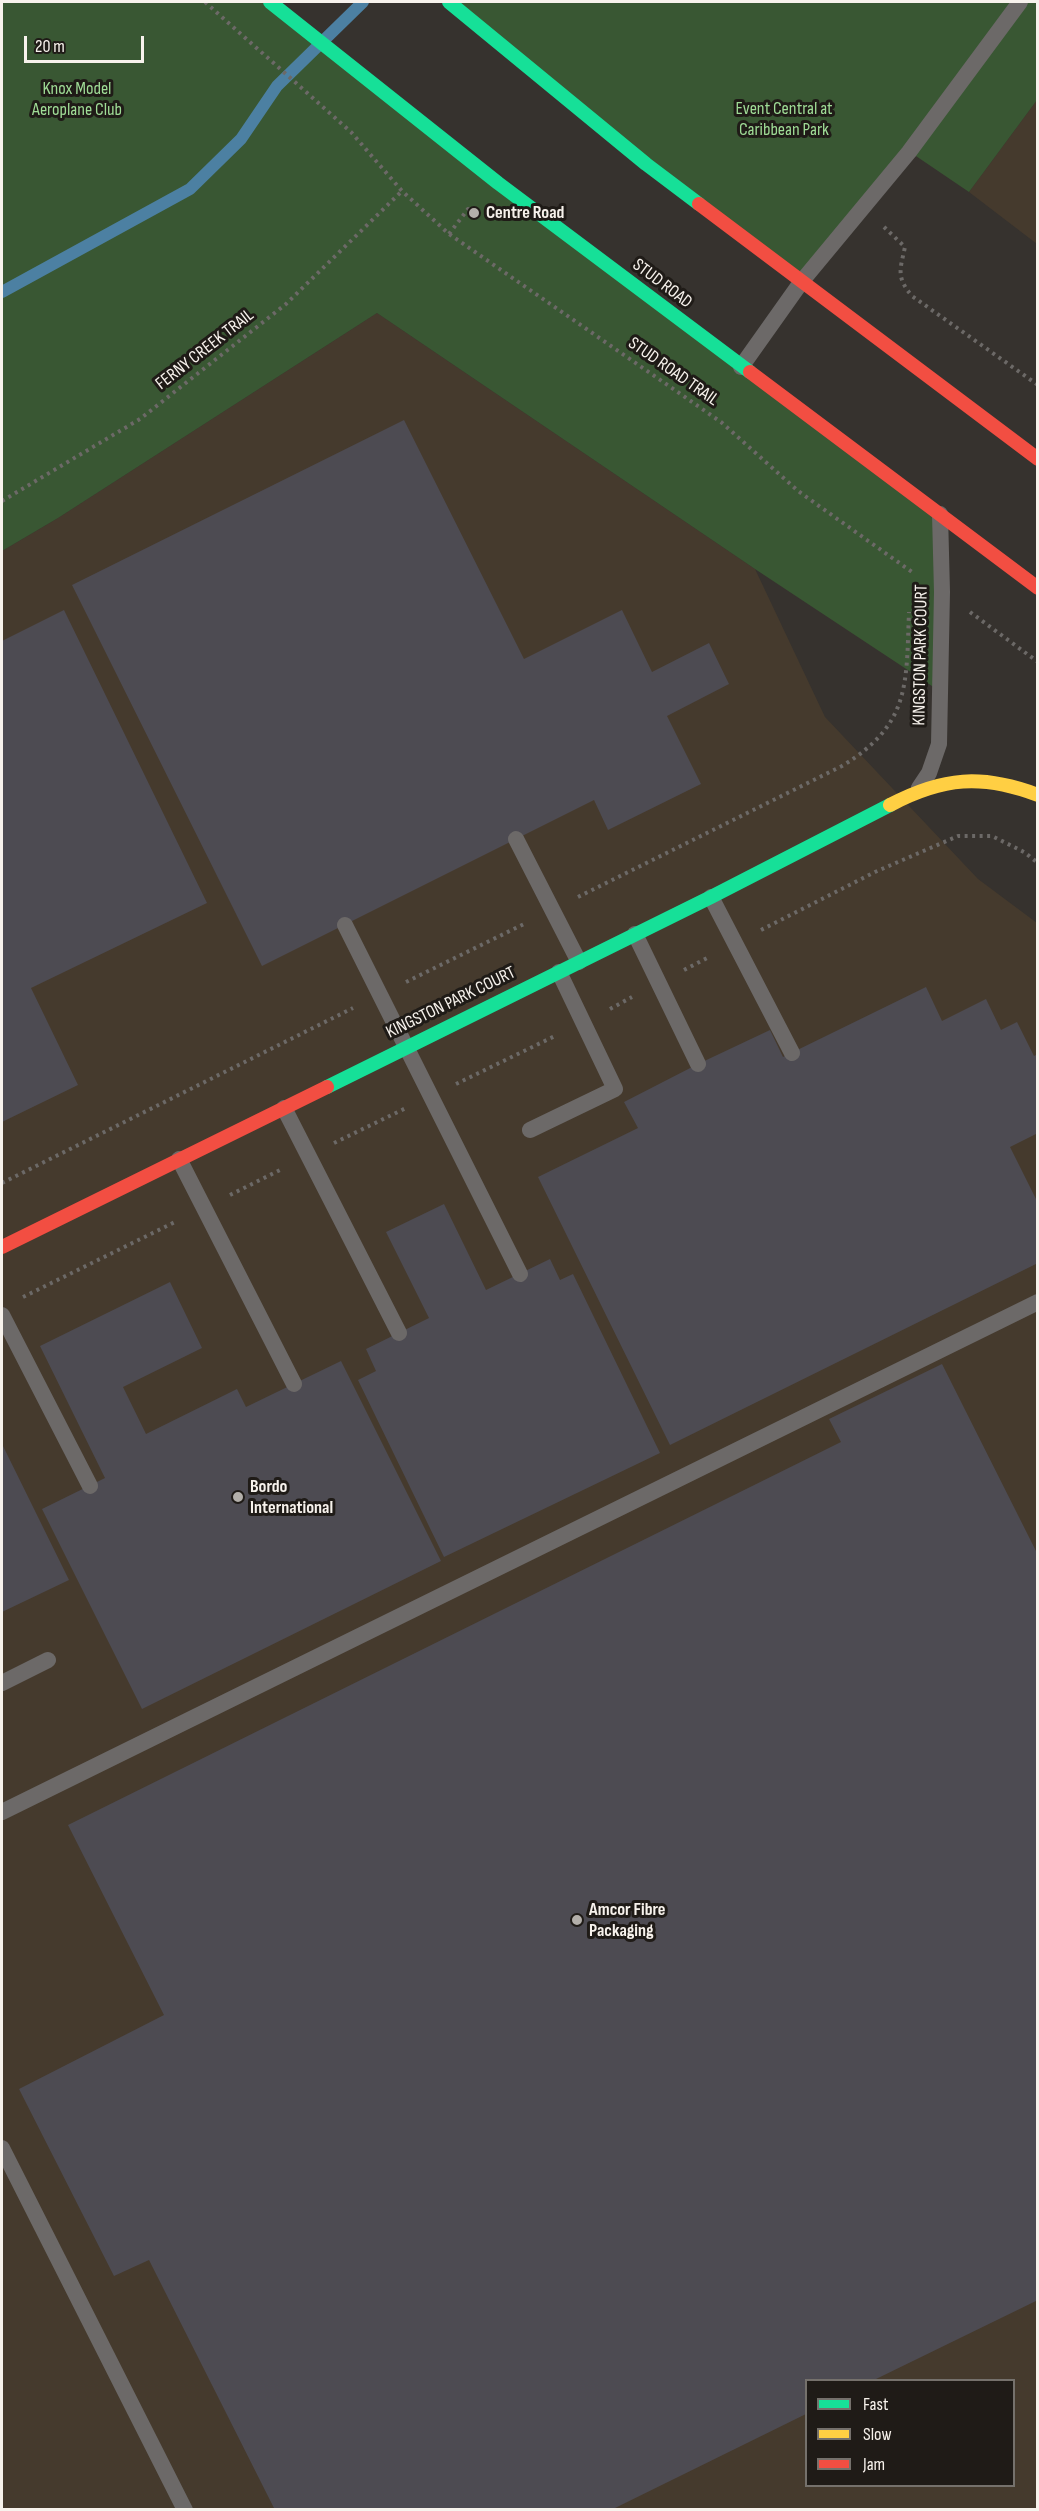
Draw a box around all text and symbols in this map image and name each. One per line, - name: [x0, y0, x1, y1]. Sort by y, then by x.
- scale bar: [27, 24, 147, 62]
- text: 20 m: [35, 36, 65, 57]
- park label: Knox Model Aeroplane Club: [32, 78, 122, 121]
- park label: Event Central at Caribbean Park: [735, 98, 833, 140]
- place label: Centre Road: [486, 202, 564, 224]
- marker: Centre Road: [467, 206, 481, 220]
- street label: STUD ROAD: [628, 255, 696, 313]
- street label: FERNY CREEK TRAIL: [152, 305, 258, 395]
- street label: STUD ROAD TRAIL: [624, 333, 722, 411]
- street label: KINGSTON PARK COURT: [909, 584, 933, 726]
- street label: KINGSTON PARK COURT: [383, 962, 519, 1044]
- place label: Bordo International: [250, 1476, 333, 1518]
- marker: Bordo International: [231, 1490, 245, 1504]
- place label: Amcor Fibre Packaging: [589, 1899, 666, 1942]
- marker: Amcor Fibre Packaging: [570, 1913, 584, 1927]
- legend: [805, 2379, 1015, 2487]
- text: Fast: [863, 2394, 888, 2415]
- text: Slow: [863, 2424, 892, 2445]
- text: Jam: [863, 2454, 885, 2475]

